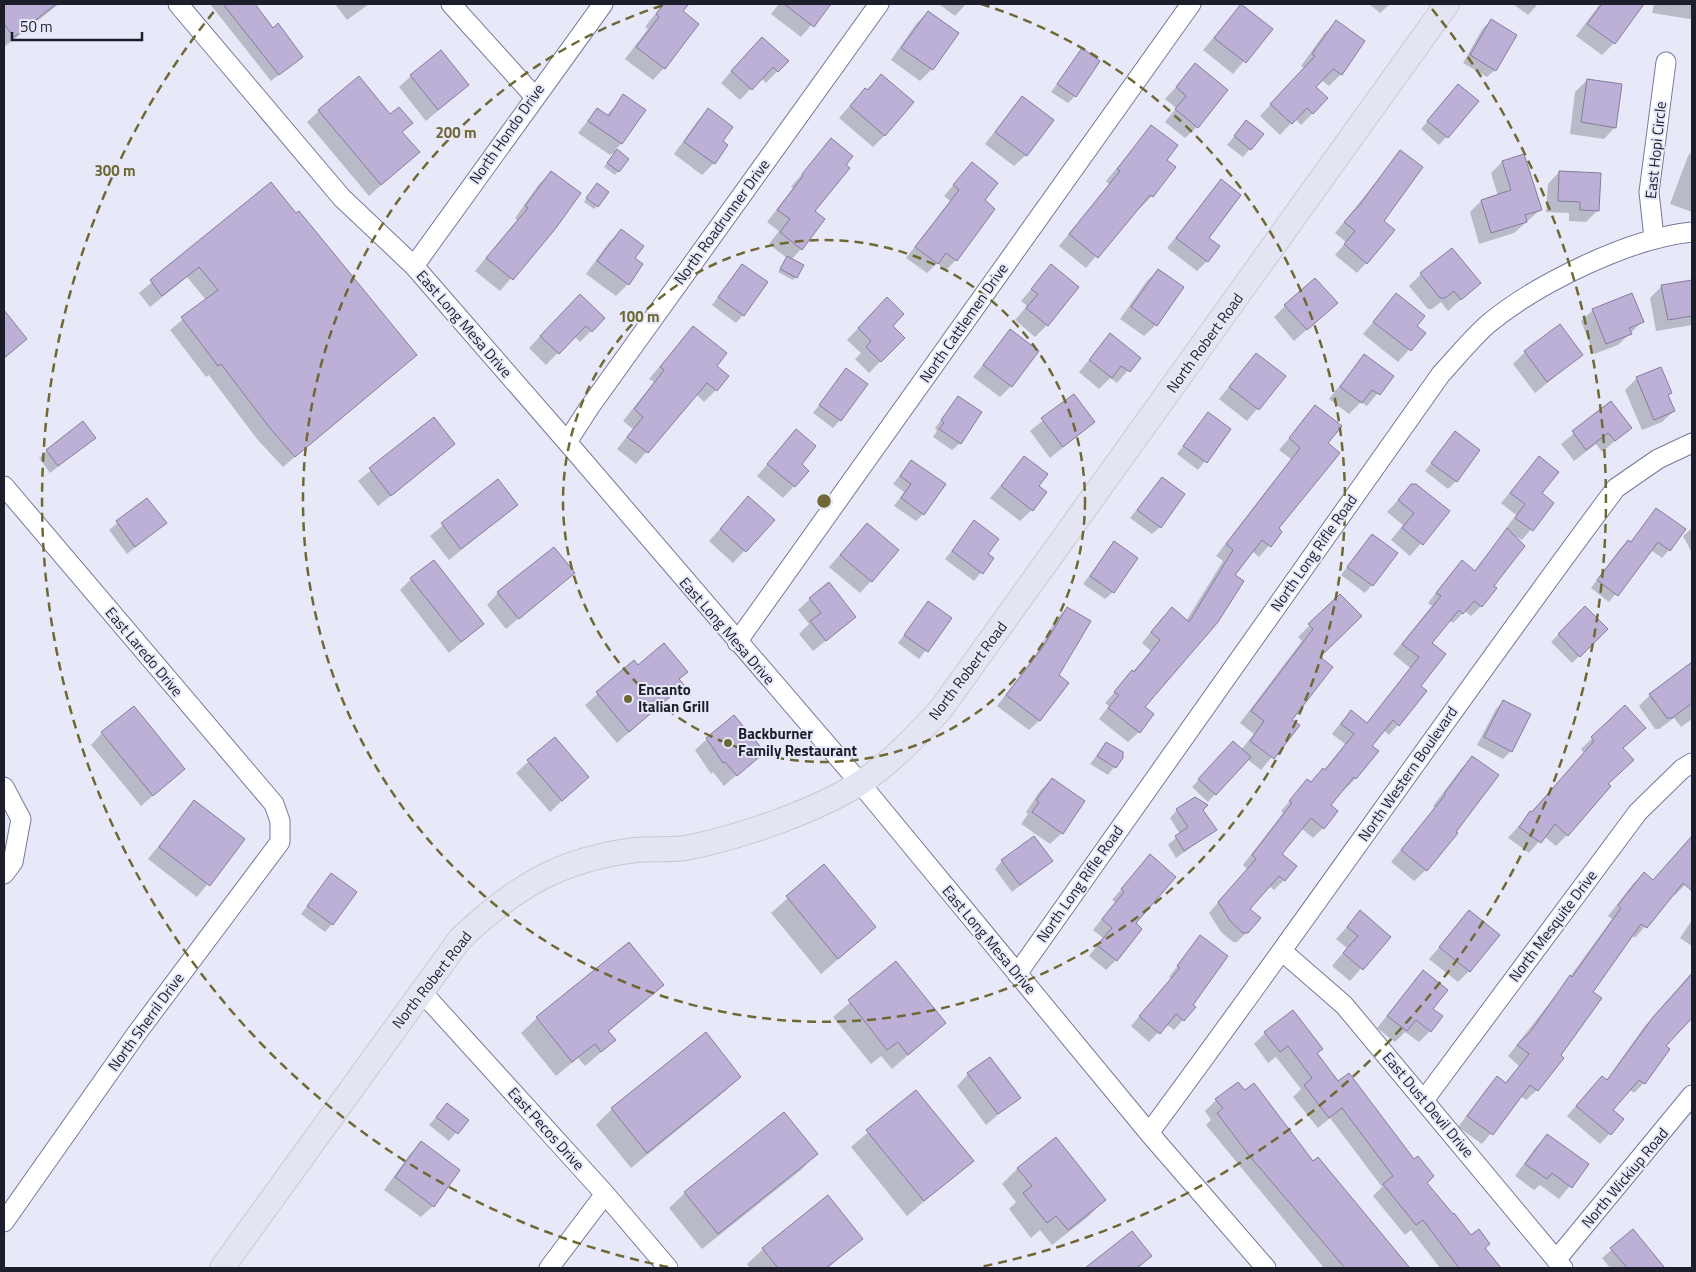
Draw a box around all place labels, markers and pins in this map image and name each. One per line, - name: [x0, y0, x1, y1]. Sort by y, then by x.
- centre of rings: [815, 492, 833, 510]
- place label: Encanto Italian Grill: [638, 678, 709, 718]
- marker: Encanto Italian Grill: [622, 693, 634, 705]
- place label: Backburner Family Restaurant: [738, 722, 858, 762]
- marker: Backburner Family Restaurant: [722, 737, 734, 749]

